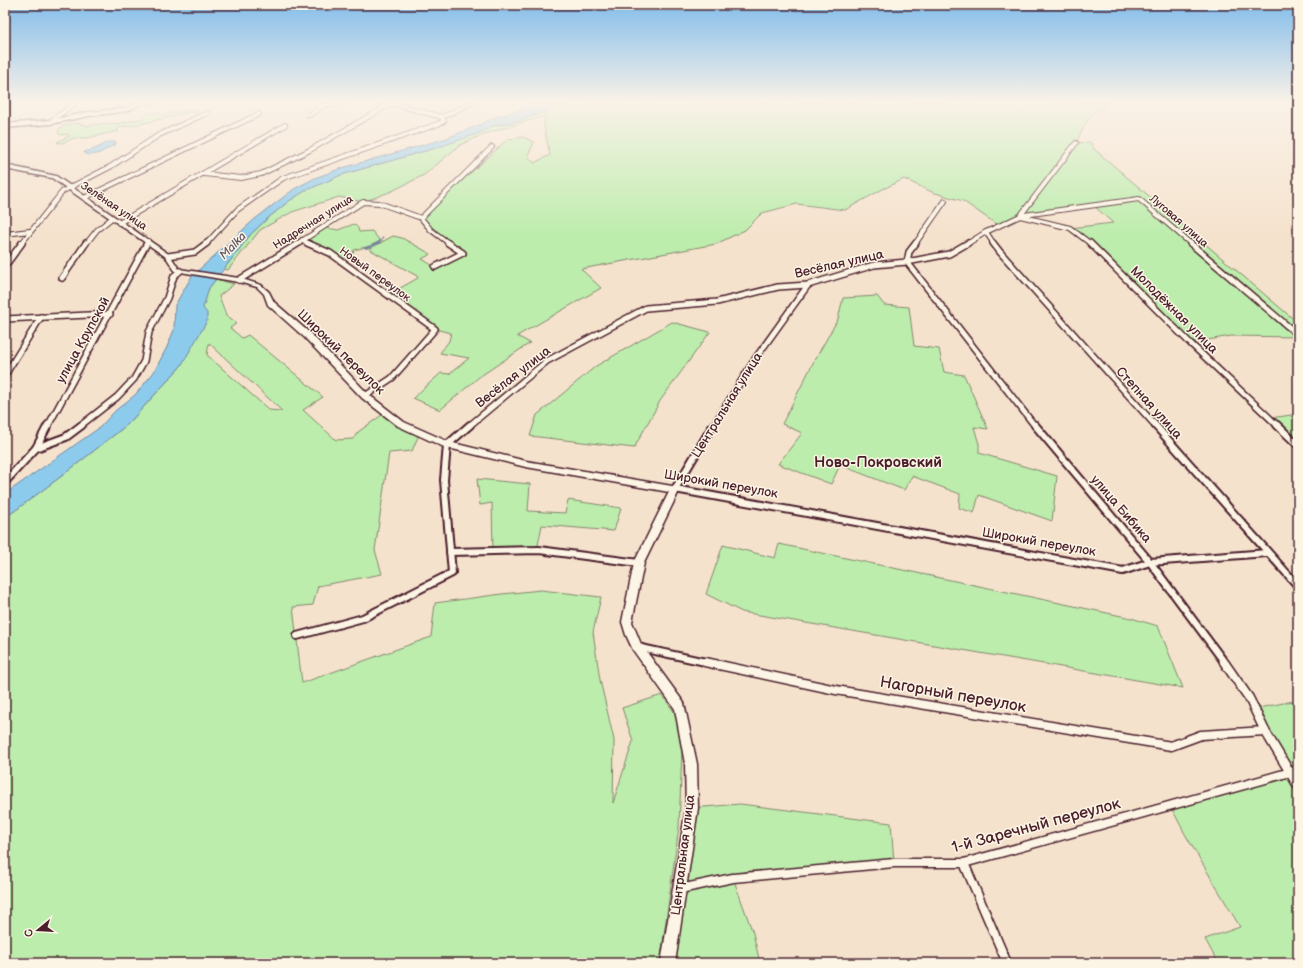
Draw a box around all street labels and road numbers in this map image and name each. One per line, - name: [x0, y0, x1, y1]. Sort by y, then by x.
- street label: Зелёная улица: [78, 179, 150, 233]
- street label: Луговая улица: [1146, 191, 1211, 250]
- street label: Надречная улица: [271, 192, 356, 252]
- street label: Новый переулок: [337, 244, 413, 304]
- street label: Весёлая улица: [793, 246, 885, 282]
- street label: Молодёжная улица: [1127, 263, 1221, 357]
- street label: улица Крупской: [53, 294, 113, 386]
- street label: Широкий переулок: [294, 306, 388, 398]
- street label: Весёлая улица: [472, 343, 554, 411]
- street label: Центральная улица: [688, 349, 766, 461]
- street label: Степная улица: [1112, 364, 1186, 443]
- street label: Широкий переулок: [663, 466, 779, 502]
- street label: улица Бибика: [1087, 472, 1155, 546]
- street label: Широкий переулок: [981, 524, 1097, 560]
- street label: Нагорный переулок: [878, 673, 1028, 717]
- street label: Центральная улица: [668, 794, 698, 916]
- street label: 1-й Заречный переулок: [949, 794, 1123, 858]

